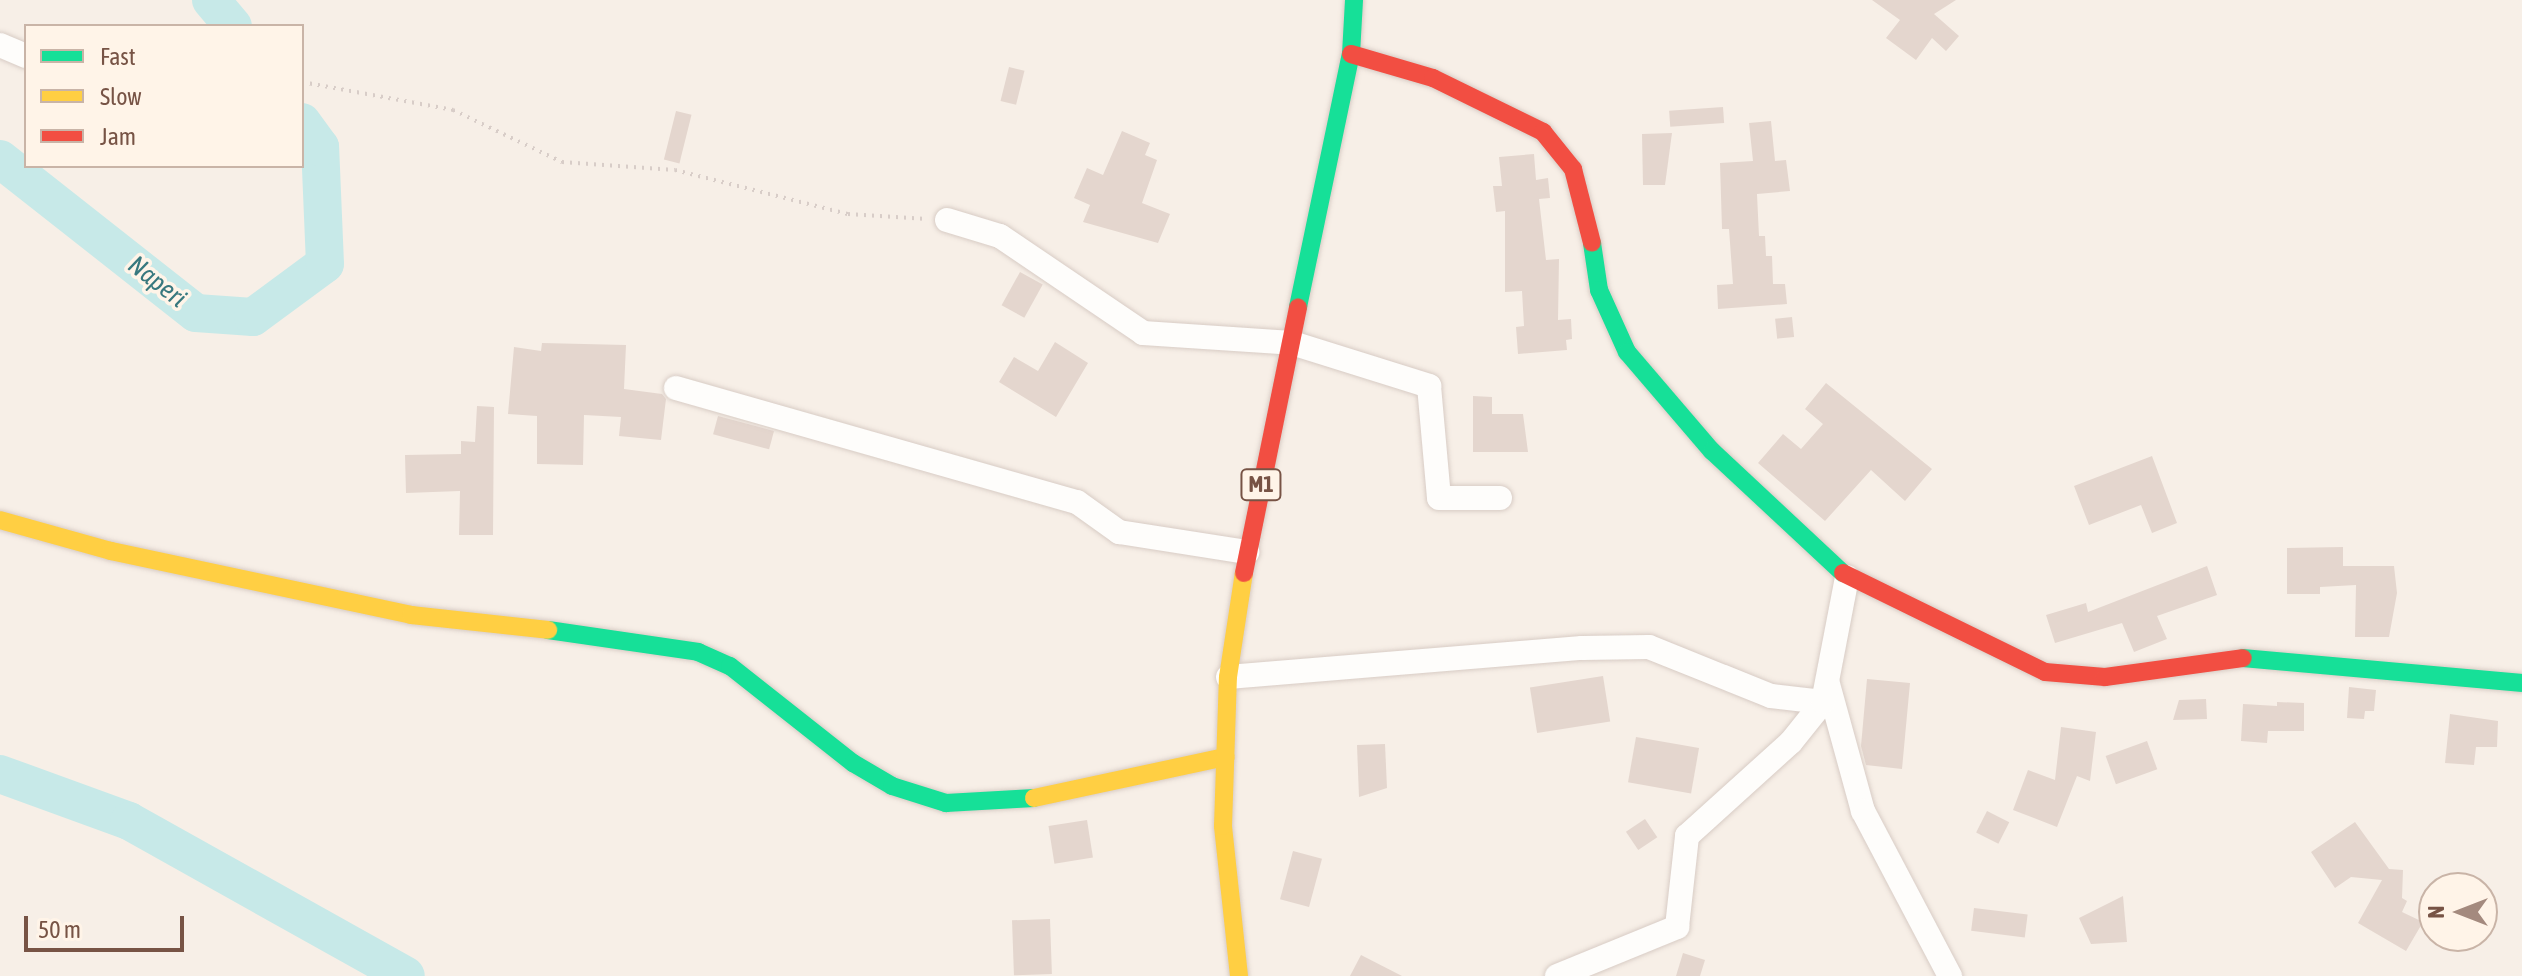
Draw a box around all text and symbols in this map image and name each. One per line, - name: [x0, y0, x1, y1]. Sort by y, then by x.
- legend: [24, 24, 304, 168]
- text: Fast: [100, 43, 136, 70]
- text: Slow: [100, 83, 142, 110]
- text: Jam: [100, 123, 136, 150]
- water label: Naperi: [122, 250, 192, 314]
- road number: M1: [1239, 467, 1283, 503]
- north arrow: [2418, 872, 2498, 952]
- scale bar: [28, 900, 188, 950]
- text: N: [2423, 906, 2449, 919]
- text: 50 m: [38, 916, 81, 943]

